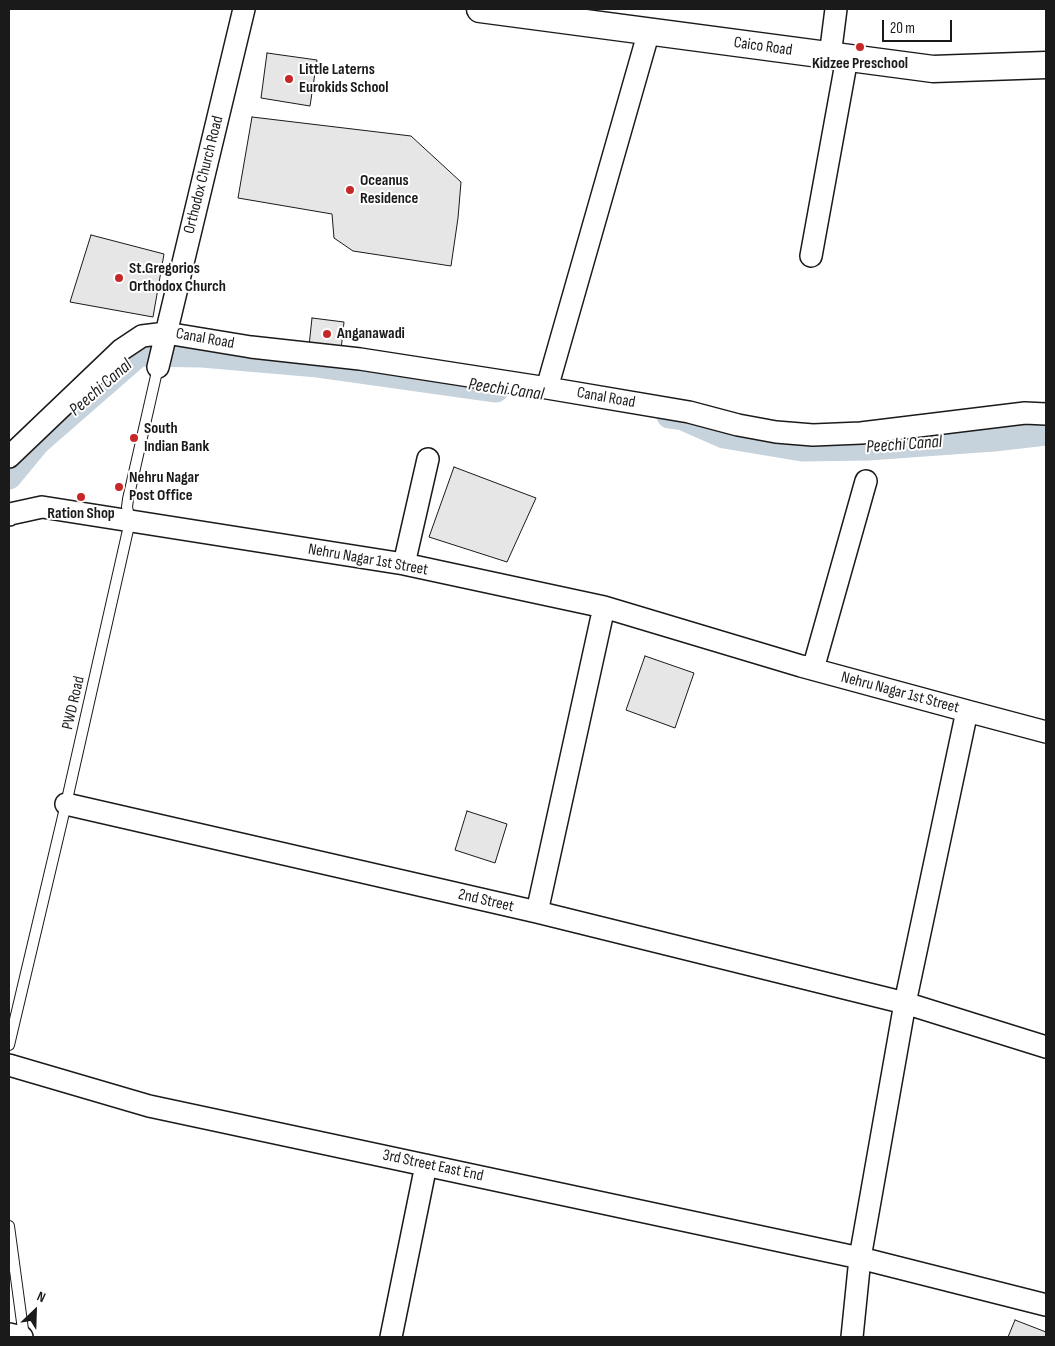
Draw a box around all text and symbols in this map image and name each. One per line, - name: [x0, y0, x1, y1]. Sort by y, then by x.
- scale bar: [885, 10, 955, 42]
- text: 20 m: [890, 19, 915, 38]
- street label: Caico Road: [733, 33, 793, 61]
- marker: Kidzee Preschool: [854, 41, 866, 53]
- place label: Kidzee Preschool: [812, 54, 908, 74]
- place label: Little Laterns Eurokids School: [299, 60, 389, 98]
- marker: Little Laterns Eurokids School: [283, 73, 295, 85]
- street label: Orthodox Church Road: [180, 114, 228, 236]
- place label: Oceanus Residence: [360, 171, 418, 209]
- marker: Oceanus Residence: [344, 184, 356, 196]
- place label: St.Gregorios Orthodox Church: [129, 259, 226, 297]
- marker: St.Gregorios Orthodox Church: [113, 272, 125, 284]
- street label: Canal Road: [174, 324, 236, 354]
- place label: Anganawadi: [337, 324, 405, 344]
- marker: Anganawadi: [321, 328, 333, 340]
- water label: Peechi Canal: [65, 355, 137, 421]
- water label: Peechi Canal: [467, 374, 545, 406]
- street label: Canal Road: [575, 383, 637, 413]
- place label: South Indian Bank: [144, 419, 209, 457]
- marker: South Indian Bank: [128, 432, 140, 444]
- water label: Peechi Canal: [865, 432, 943, 458]
- place label: Nehru Nagar Post Office: [129, 468, 199, 506]
- marker: Nehru Nagar Post Office: [113, 481, 125, 493]
- marker: Ration Shop: [75, 491, 87, 503]
- place label: Ration Shop: [47, 504, 115, 524]
- street label: Nehru Nagar 1st Street: [306, 540, 430, 580]
- street label: Nehru Nagar 1st Street: [839, 668, 961, 718]
- street label: PWD Road: [59, 674, 89, 732]
- street label: 2nd Street: [456, 885, 516, 917]
- street label: 3rd Street East End: [381, 1146, 485, 1186]
- north arrow: [10, 1286, 60, 1336]
- text: N: [34, 1288, 48, 1306]

